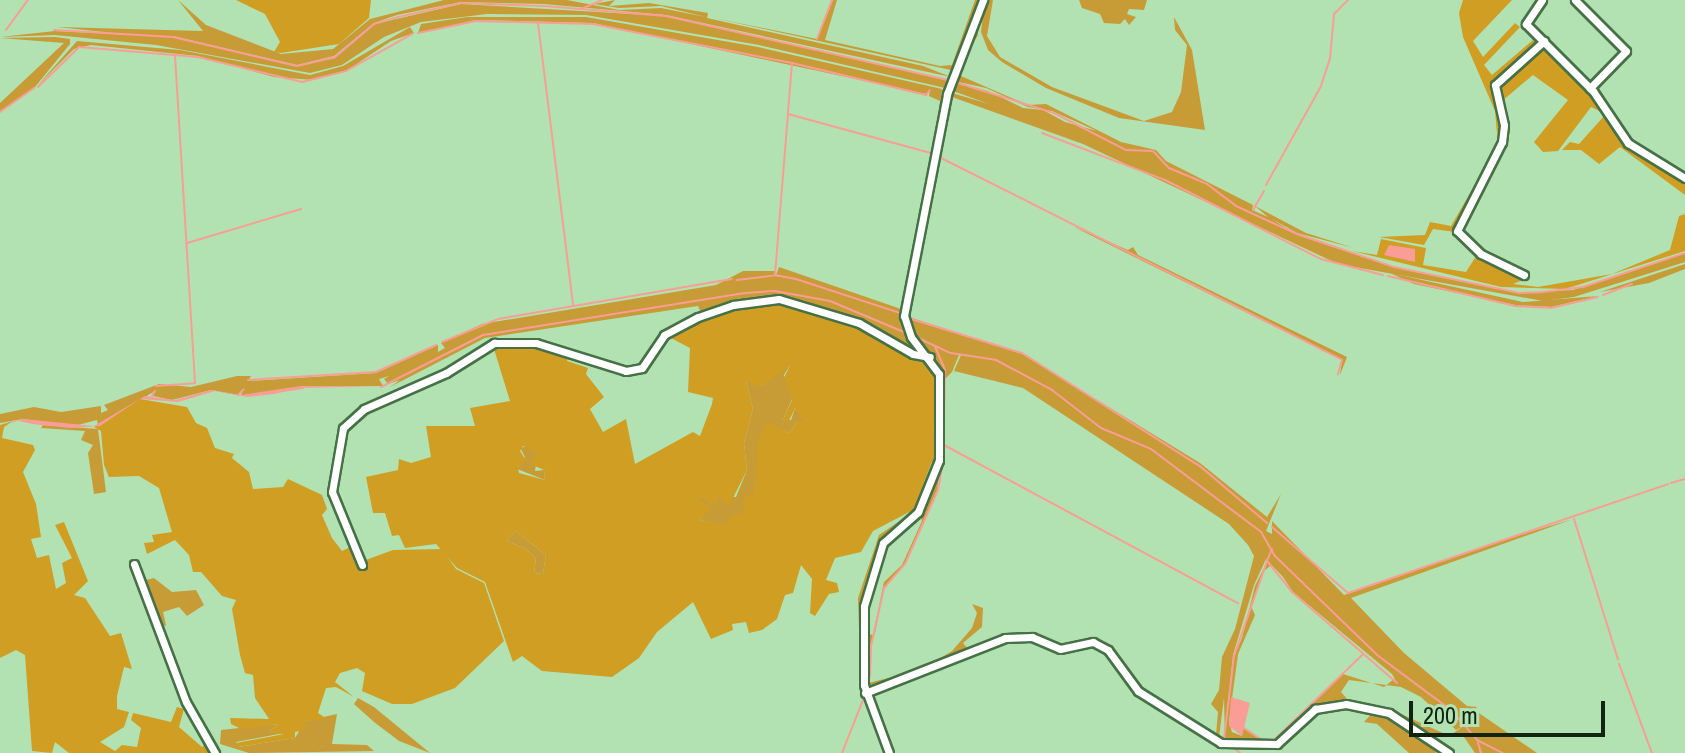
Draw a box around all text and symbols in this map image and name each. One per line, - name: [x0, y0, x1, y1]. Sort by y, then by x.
- scale bar: [1413, 685, 1609, 735]
- text: 200 m: [1423, 699, 1478, 731]

